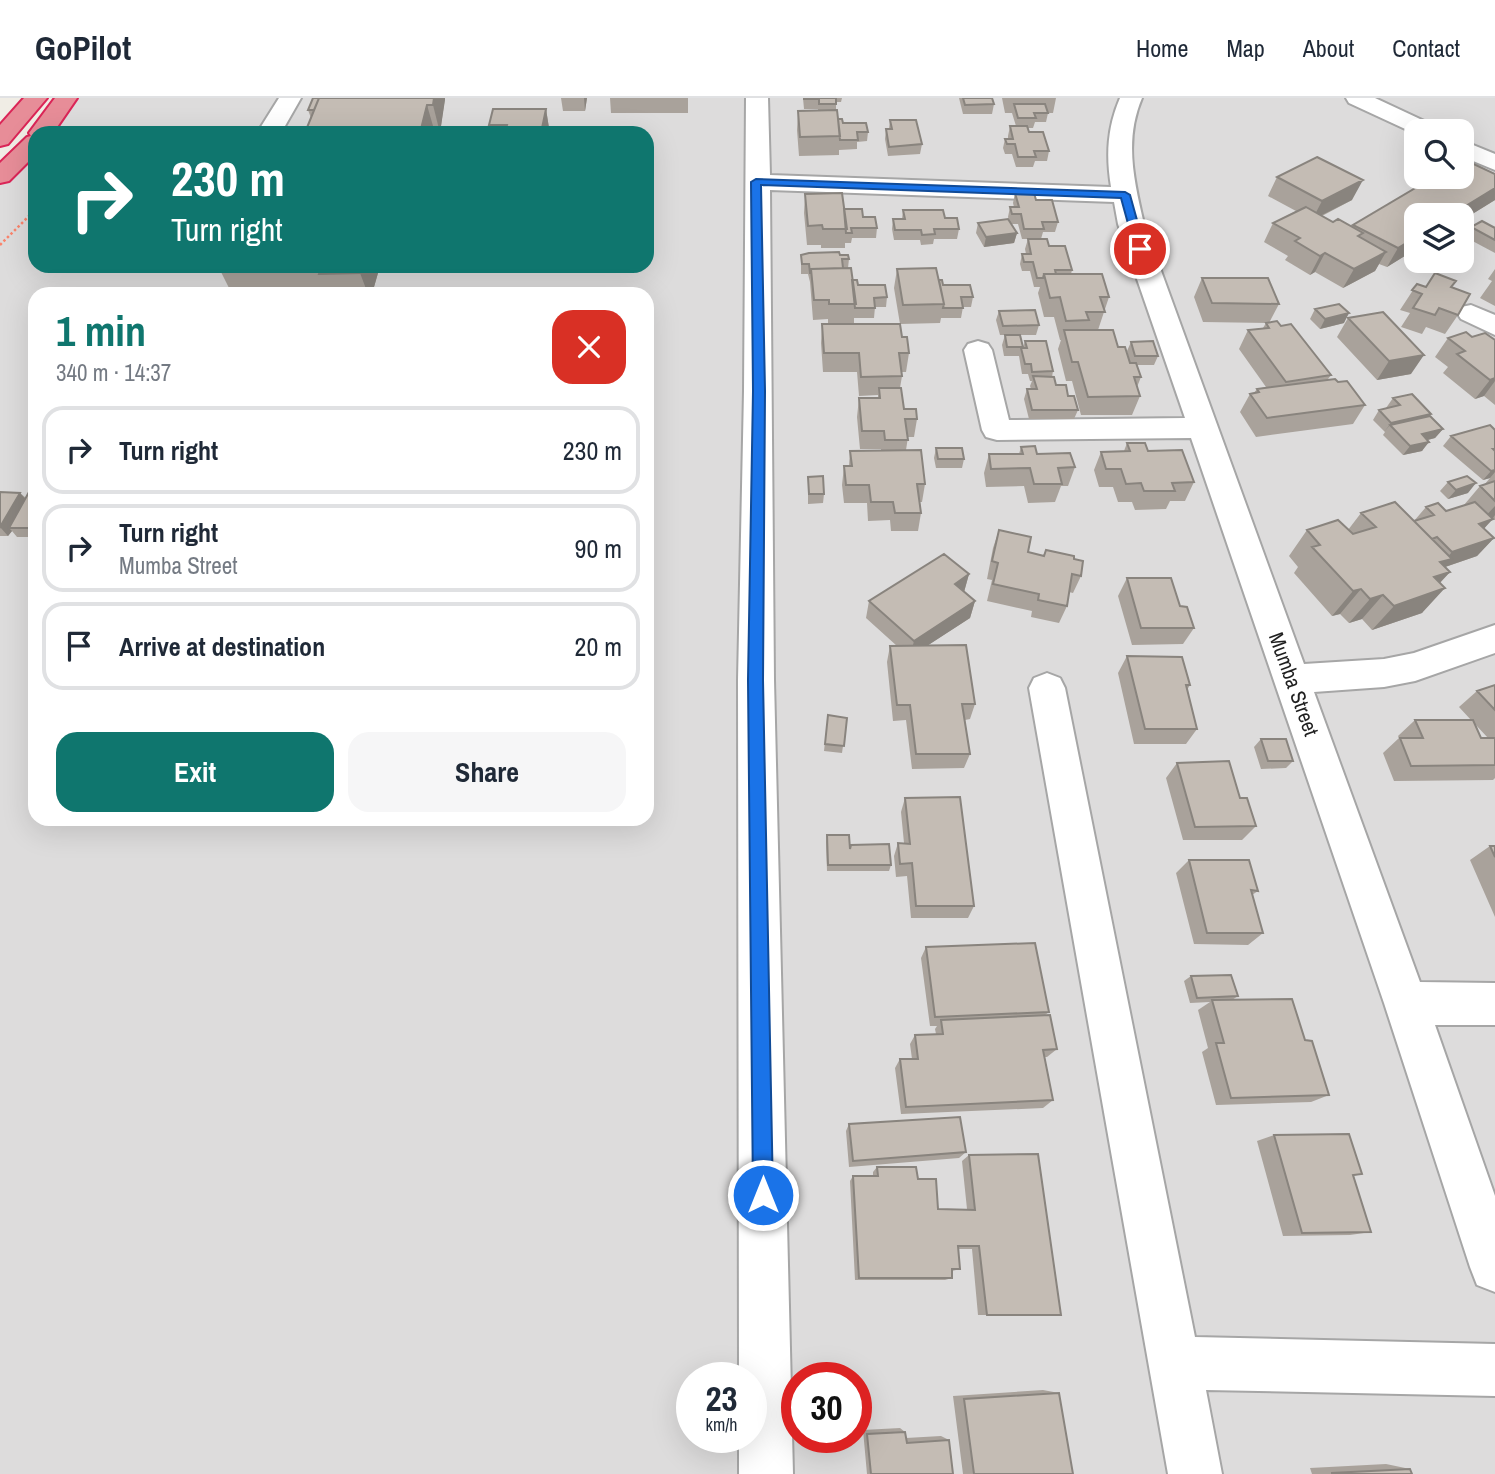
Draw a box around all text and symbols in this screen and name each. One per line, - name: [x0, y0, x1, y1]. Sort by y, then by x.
- text: GoPilot: [35, 26, 131, 70]
- text: Home: [1136, 32, 1188, 64]
- text: Map: [1226, 32, 1265, 64]
- text: About: [1303, 32, 1354, 64]
- text: Contact: [1392, 32, 1460, 64]
- map controls: [1404, 119, 1474, 273]
- button: search: [1404, 119, 1474, 189]
- text: 230 m: [171, 145, 285, 211]
- icon: right: [56, 154, 147, 245]
- button: layers: [1404, 203, 1474, 273]
- text: Turn right: [171, 208, 283, 251]
- pin: [1110, 219, 1170, 279]
- icon: arrive: [1121, 230, 1159, 268]
- text: 1 min: [56, 303, 146, 359]
- button: close: [552, 310, 626, 384]
- text: 340 m · 14:37: [56, 357, 171, 388]
- icon: right: [60, 431, 98, 469]
- text: Turn right: [119, 433, 218, 468]
- text: 230 m: [563, 433, 622, 468]
- text: Turn right: [119, 515, 218, 550]
- icon: right: [60, 529, 98, 567]
- text: 90 m: [575, 531, 622, 566]
- text: Mumba Street: [119, 550, 237, 581]
- icon: arrive: [60, 627, 98, 665]
- street label: Mumba Street: [1262, 628, 1326, 740]
- text: Arrive at destination: [119, 629, 325, 664]
- text: 20 m: [575, 629, 622, 664]
- button: Exit: [56, 732, 334, 812]
- button: Share: [348, 732, 626, 812]
- position arrow: [726, 1158, 800, 1232]
- speed limit sign: 30: [781, 1362, 872, 1453]
- text: 23: [706, 1375, 737, 1422]
- text: km/h: [706, 1412, 738, 1437]

